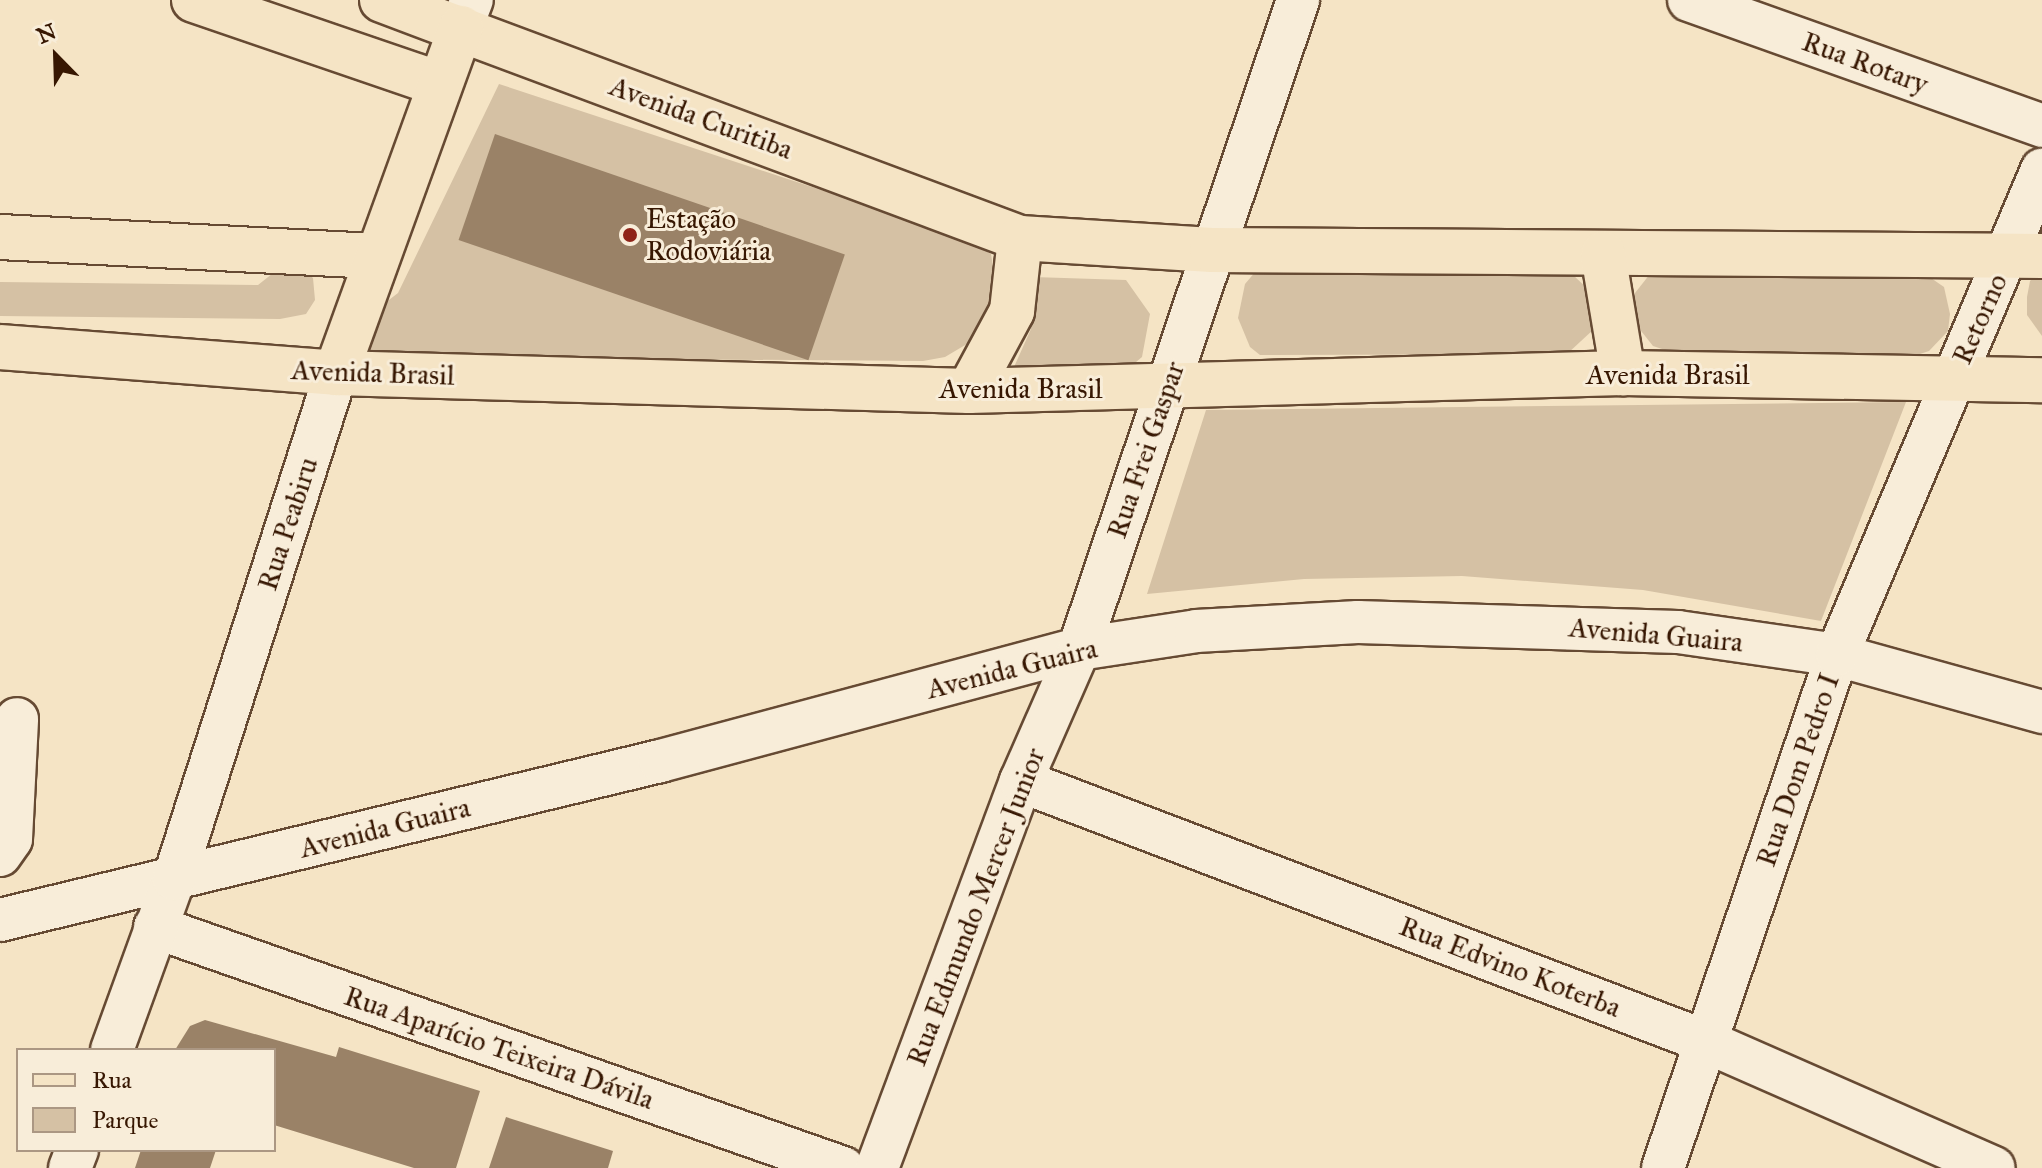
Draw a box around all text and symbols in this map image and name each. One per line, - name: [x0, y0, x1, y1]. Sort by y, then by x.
- north arrow: [16, 16, 96, 96]
- text: N: [33, 17, 60, 50]
- street label: Rua Rotary: [1798, 25, 1932, 101]
- street label: Avenida Curitiba: [605, 69, 797, 167]
- place label: Estação Rodoviária: [646, 202, 771, 268]
- marker: Estação Rodoviária: [621, 226, 639, 244]
- street label: Retorno: [1945, 269, 2015, 369]
- street label: Avenida Brasil: [291, 353, 455, 393]
- street label: Rua Frei Gaspar: [1100, 357, 1192, 543]
- street label: Avenida Brasil: [1586, 358, 1750, 392]
- street label: Avenida Brasil: [939, 372, 1103, 406]
- street label: Rua Peabiru: [251, 453, 325, 595]
- street label: Avenida Guaira: [1568, 611, 1744, 659]
- street label: Avenida Guaira: [923, 632, 1101, 706]
- street label: Rua Dom Pedro I: [1749, 669, 1847, 871]
- street label: Rua Edmundo Mercer Junior: [900, 743, 1052, 1071]
- street label: Avenida Guaira: [296, 791, 474, 865]
- street label: Rua Edvino Koterba: [1395, 909, 1625, 1025]
- street label: Rua Aparício Teixeira Dávila: [340, 979, 658, 1117]
- legend: [16, 1048, 276, 1152]
- text: Rua: [92, 1065, 132, 1095]
- text: Parque: [92, 1105, 159, 1135]

